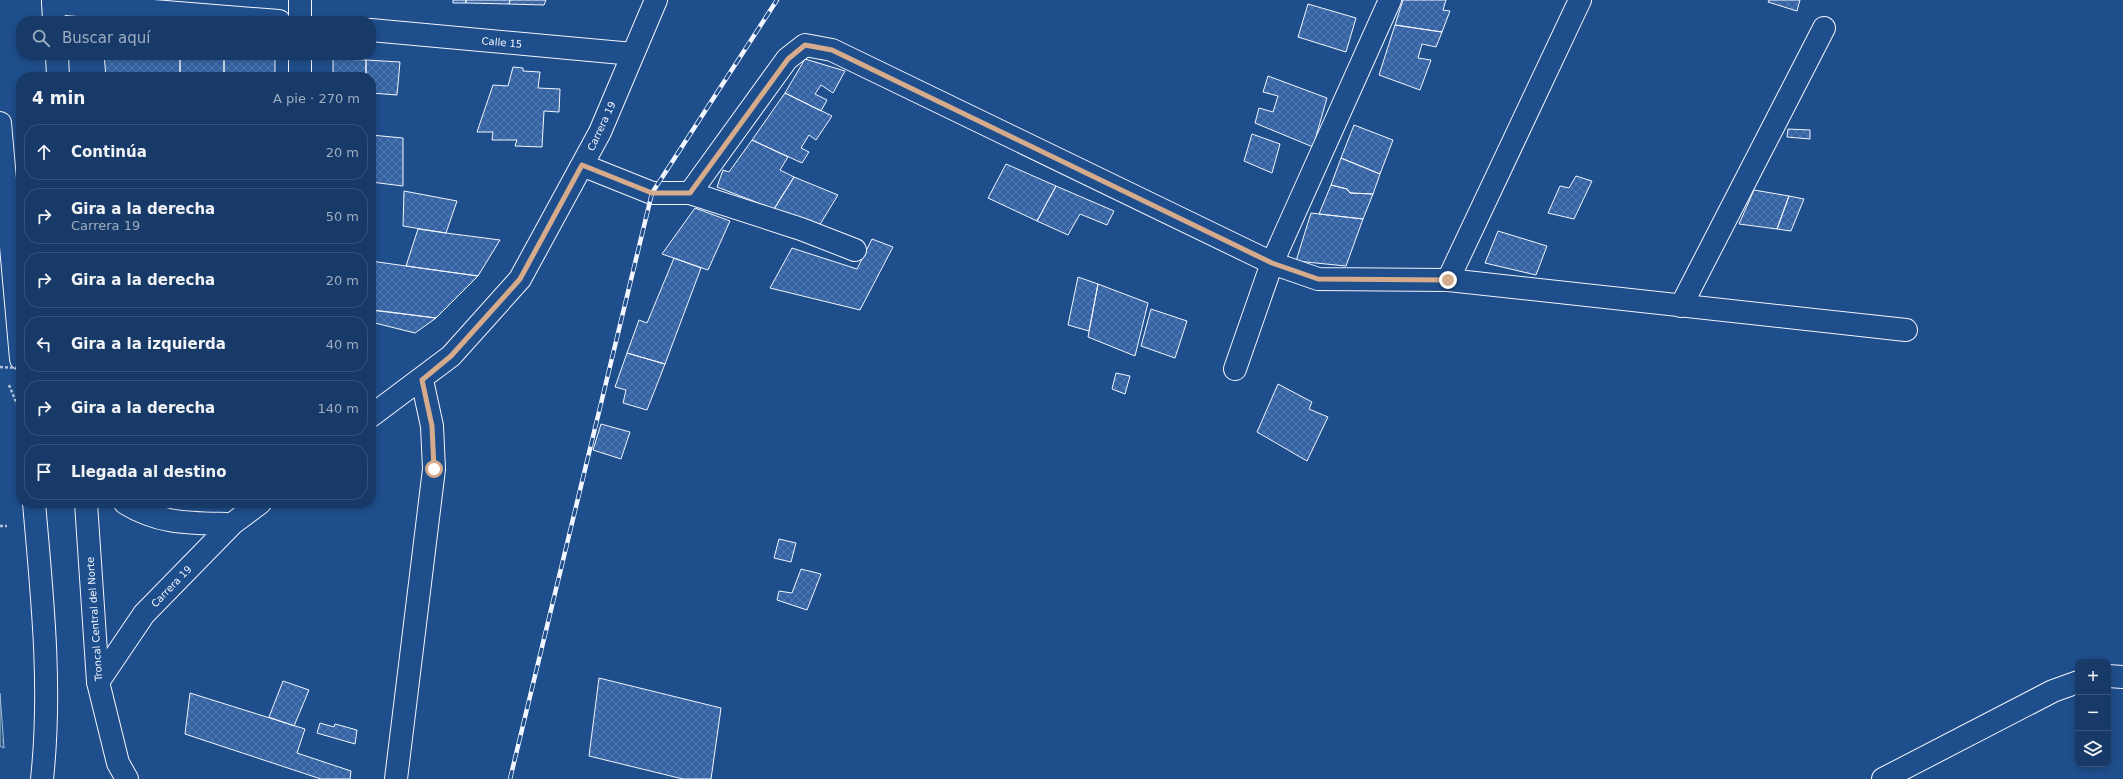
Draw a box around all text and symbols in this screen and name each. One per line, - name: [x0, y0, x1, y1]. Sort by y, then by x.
- search box: [16, 16, 376, 60]
- icon: search: [30, 27, 52, 49]
- text: Buscar aquí: [62, 29, 150, 47]
- street label: Calle 15: [481, 35, 523, 50]
- text: 4 min: [32, 88, 85, 108]
- text: A pie · 270 m: [273, 91, 360, 106]
- street label: Carrera 19: [585, 100, 618, 153]
- icon: ahead: [33, 141, 55, 163]
- text: Continúa: [71, 143, 147, 161]
- text: 20 m: [326, 145, 359, 160]
- text: Gira a la derecha: [71, 200, 215, 218]
- icon: right: [33, 205, 55, 227]
- text: 50 m: [326, 209, 359, 224]
- text: Carrera 19: [71, 218, 140, 233]
- icon: right: [33, 269, 55, 291]
- text: Gira a la derecha: [71, 271, 215, 289]
- route end: [1439, 271, 1457, 289]
- text: 20 m: [326, 273, 359, 288]
- icon: left: [33, 333, 55, 355]
- text: Gira a la izquierda: [71, 335, 226, 353]
- text: 40 m: [326, 337, 359, 352]
- icon: right: [33, 397, 55, 419]
- text: Gira a la derecha: [71, 399, 215, 417]
- text: 140 m: [317, 401, 359, 416]
- route start: [425, 460, 443, 478]
- icon: arrive: [33, 461, 55, 483]
- text: Llegada al destino: [71, 463, 226, 481]
- street label: Troncal Central del Norte: [85, 557, 104, 682]
- street label: Carrera 19: [149, 563, 194, 609]
- map controls: [2075, 659, 2111, 767]
- button: +: [2075, 659, 2111, 695]
- button: −: [2075, 695, 2111, 731]
- button: layers: [2075, 731, 2111, 767]

